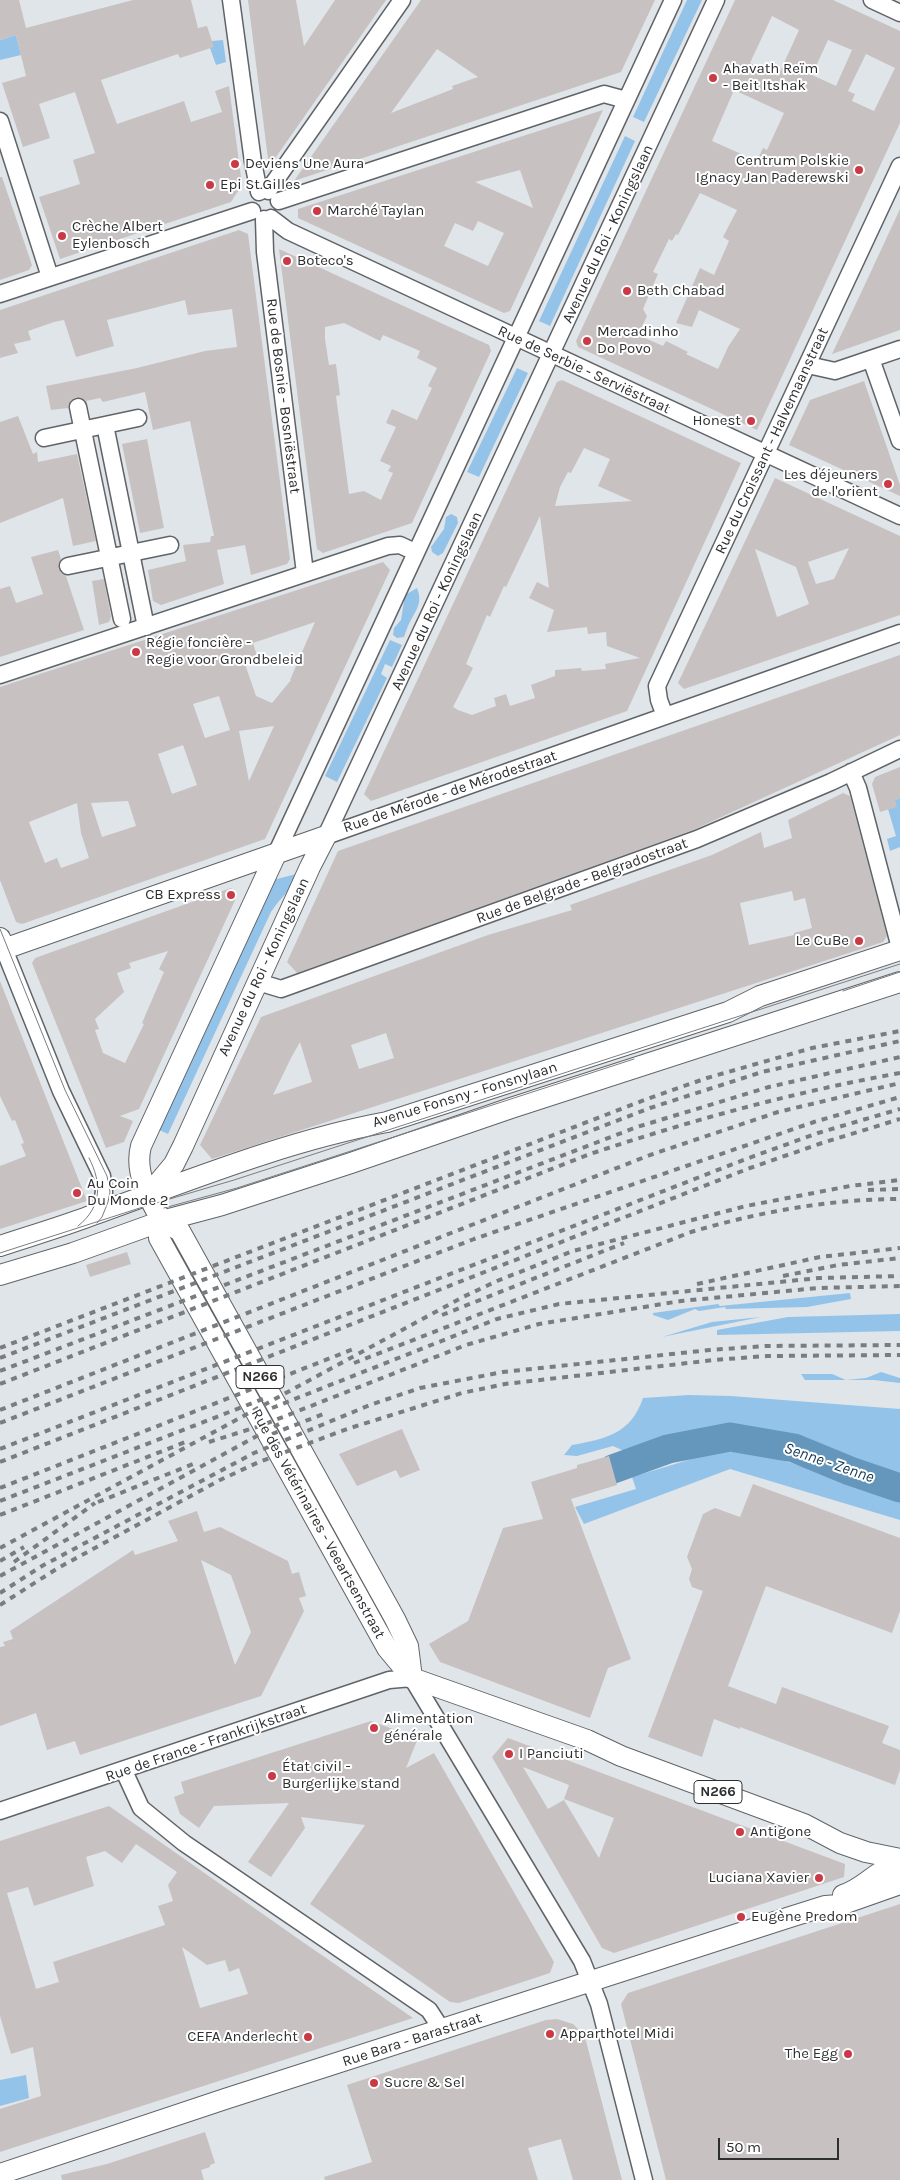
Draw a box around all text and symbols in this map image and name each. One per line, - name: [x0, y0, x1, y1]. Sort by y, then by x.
- place label: Ahavath Reïm - Beit Itshak: [723, 60, 818, 95]
- marker: Ahavath Reïm - Beit Itshak: [707, 72, 719, 84]
- street label: Avenue du Roi - Koningslaan: [559, 142, 657, 326]
- place label: Centrum Polskie Ignacy Jan Paderewski: [696, 152, 849, 187]
- place label: Deviens Une Aura: [245, 155, 364, 173]
- marker: Deviens Une Aura: [229, 158, 241, 170]
- marker: Centrum Polskie Ignacy Jan Paderewski: [853, 164, 865, 176]
- place label: Epi St.Gilles: [220, 176, 301, 194]
- marker: Epi St.Gilles: [204, 179, 216, 191]
- place label: Marché Taylan: [327, 202, 424, 220]
- marker: Marché Taylan: [311, 205, 323, 217]
- place label: Crèche Albert Eylenbosch: [72, 218, 163, 253]
- marker: Crèche Albert Eylenbosch: [56, 230, 68, 242]
- place label: Boteco's: [297, 252, 354, 270]
- marker: Boteco's: [281, 255, 293, 267]
- place label: Beth Chabad: [637, 282, 725, 300]
- marker: Beth Chabad: [621, 285, 633, 297]
- street label: Rue de Bosnie - Bosniëstraat: [262, 297, 304, 495]
- street label: Rue de Serbie - Serviëstraat: [495, 322, 673, 418]
- place label: Mercadinho Do Povo: [597, 323, 678, 358]
- street label: Rue du Croissant - Halvemaanstraat: [711, 325, 833, 557]
- marker: Mercadinho Do Povo: [581, 335, 593, 347]
- place label: Honest: [692, 412, 741, 430]
- marker: Honest: [745, 415, 757, 427]
- place label: Les déjeuners de l'orient: [784, 466, 878, 501]
- marker: Les déjeuners de l'orient: [882, 478, 894, 490]
- street label: Avenue du Roi - Koningslaan: [388, 509, 486, 693]
- place label: Régie foncière - Regie voor Grondbeleid: [146, 634, 303, 669]
- marker: Régie foncière - Regie voor Grondbeleid: [130, 646, 142, 658]
- street label: Rue de Mérode - de Mérodestraat: [341, 747, 559, 837]
- street label: Rue de Belgrade - Belgradostraat: [474, 834, 690, 928]
- street label: Avenue du Roi - Koningslaan: [215, 875, 313, 1059]
- place label: CB Express: [145, 886, 221, 904]
- marker: CB Express: [225, 889, 237, 901]
- place label: Le CuBe: [795, 932, 849, 950]
- marker: Le CuBe: [853, 935, 865, 947]
- street label: Avenue Fonsny - Fonsnylaan: [370, 1058, 560, 1132]
- place label: Au Coin Du Monde 2: [87, 1175, 168, 1210]
- marker: Au Coin Du Monde 2: [71, 1187, 83, 1199]
- road number: N266: [236, 1365, 284, 1388]
- street label: Rue des Vétérinaires - Veeartsenstraat: [247, 1406, 389, 1642]
- water label: Senne - Zenne: [782, 1439, 876, 1487]
- street label: Rue de France - Frankrijkstraat: [103, 1700, 309, 1786]
- place label: Alimentation générale: [384, 1710, 473, 1745]
- marker: Alimentation générale: [368, 1722, 380, 1734]
- place label: I Panciuti: [519, 1745, 584, 1763]
- marker: I Panciuti: [503, 1748, 515, 1760]
- place label: État civil - Burgerlijke stand: [282, 1758, 400, 1793]
- marker: État civil - Burgerlijke stand: [266, 1770, 278, 1782]
- road number: N266: [694, 1780, 742, 1804]
- place label: Antigone: [750, 1823, 811, 1841]
- marker: Antigone: [734, 1826, 746, 1838]
- place label: Luciana Xavier: [709, 1869, 809, 1887]
- marker: Luciana Xavier: [813, 1872, 825, 1884]
- place label: Eugène Predom: [751, 1908, 858, 1926]
- marker: Eugène Predom: [735, 1911, 747, 1923]
- street label: Rue Bara - Barastraat: [340, 2009, 484, 2071]
- place label: Apparthotel Midi: [560, 2025, 674, 2043]
- place label: CEFA Anderlecht: [187, 2028, 298, 2046]
- marker: Apparthotel Midi: [544, 2028, 556, 2040]
- marker: CEFA Anderlecht: [302, 2031, 314, 2043]
- place label: The Egg: [785, 2045, 838, 2063]
- marker: The Egg: [842, 2048, 854, 2060]
- place label: Sucre & Sel: [384, 2074, 465, 2092]
- marker: Sucre & Sel: [368, 2077, 380, 2089]
- scale bar: [720, 2128, 841, 2160]
- text: 50 m: [726, 2138, 761, 2156]

